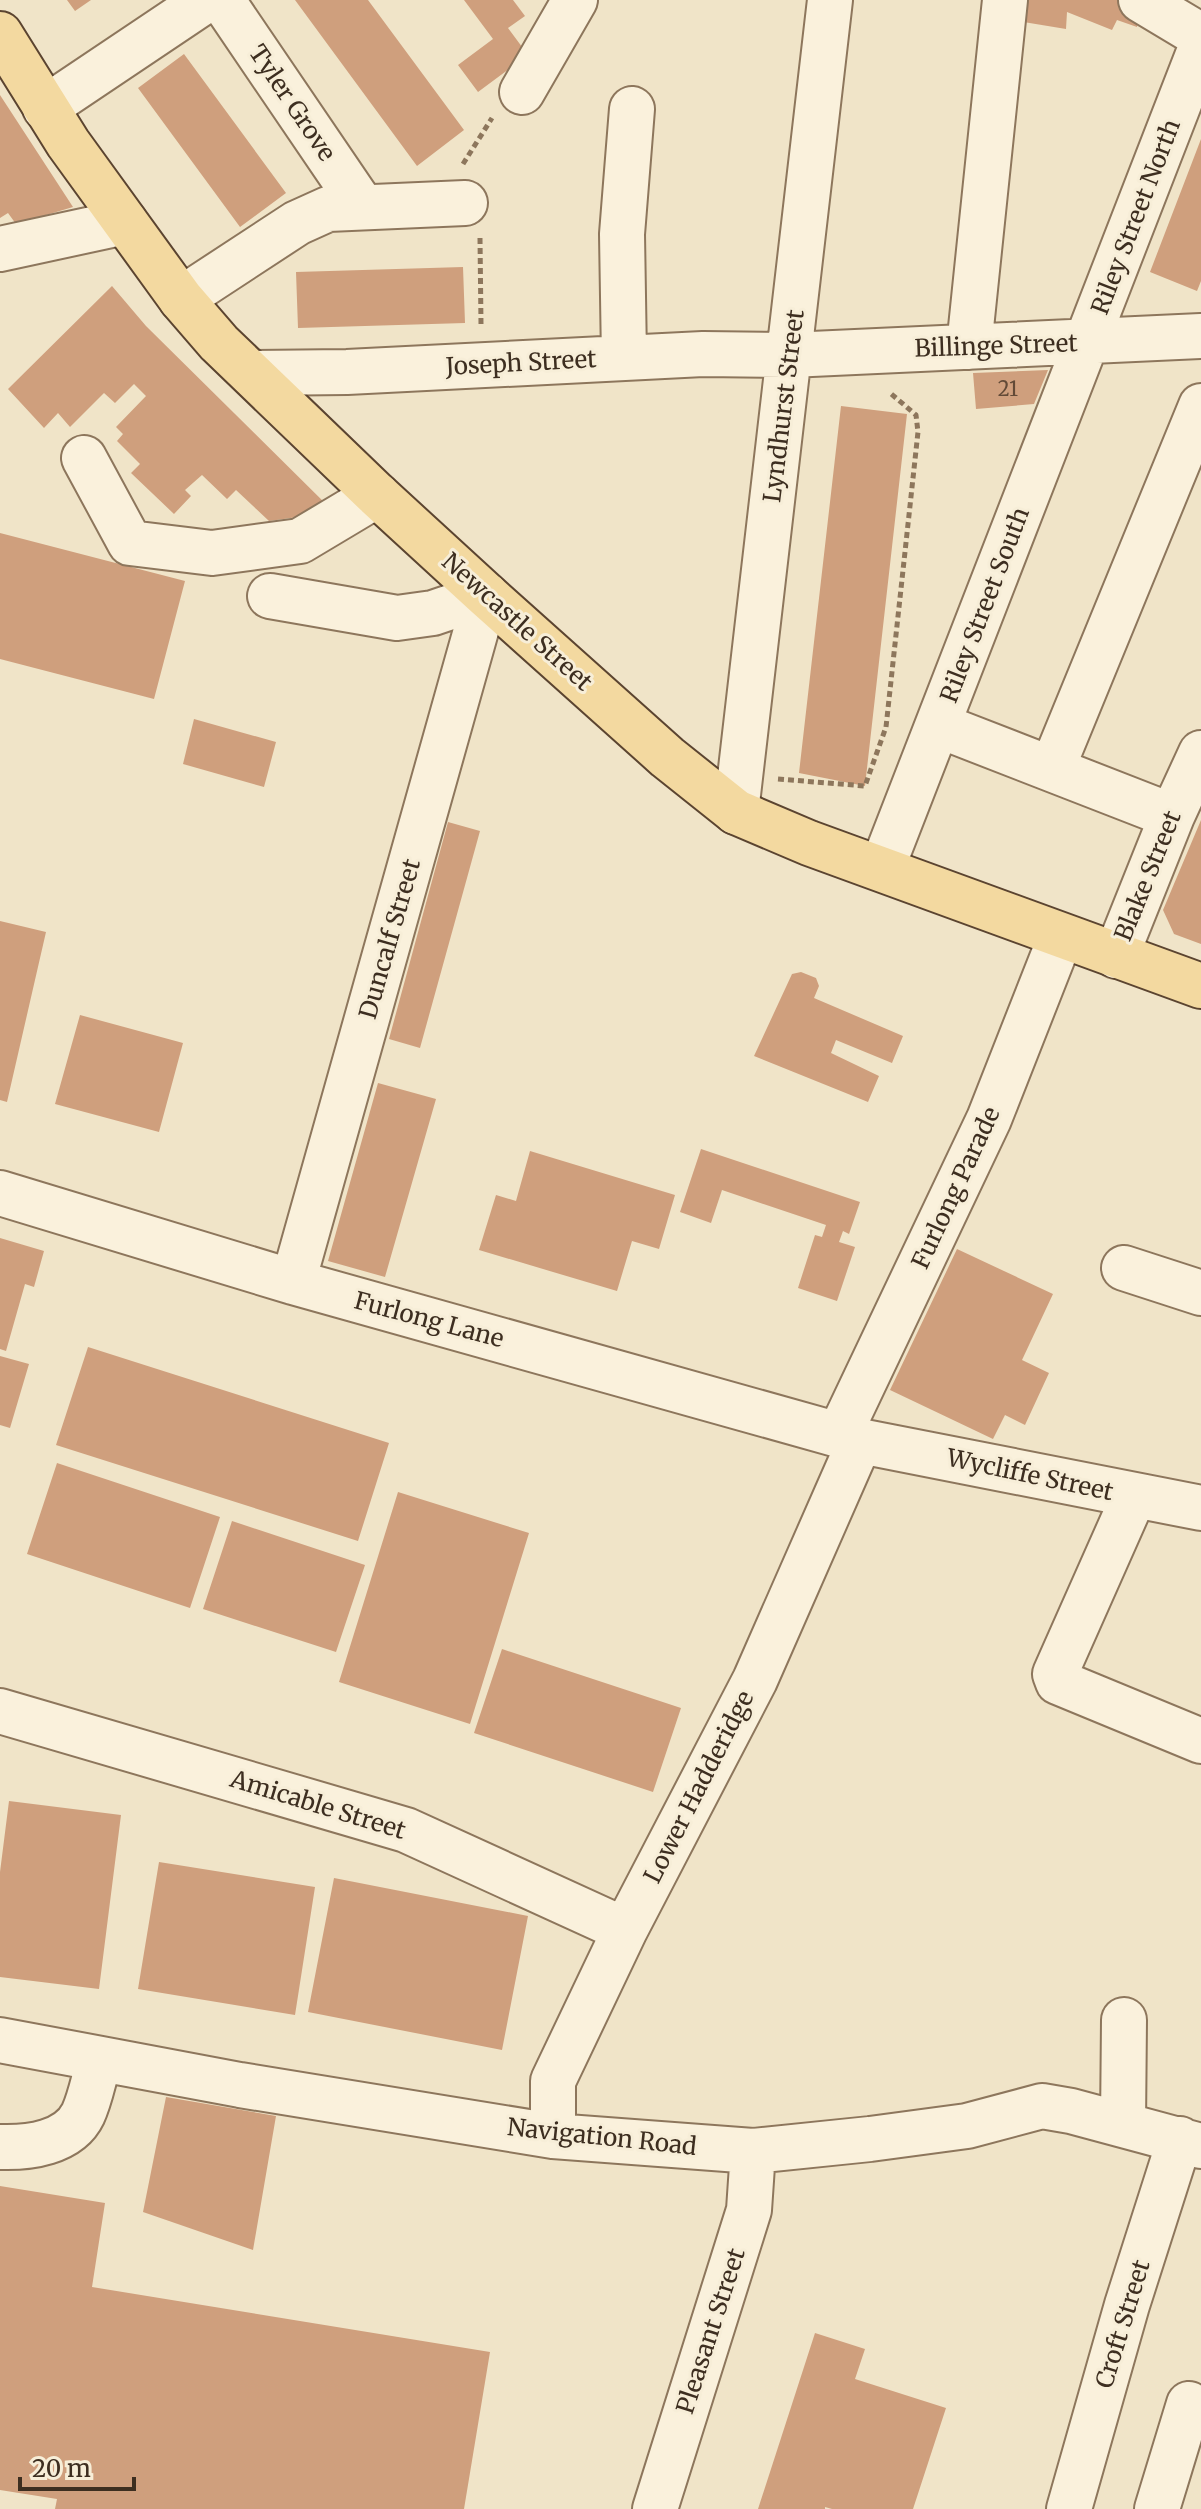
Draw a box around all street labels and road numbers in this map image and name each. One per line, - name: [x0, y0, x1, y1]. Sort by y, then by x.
- street label: Tyler Grove: [242, 39, 343, 167]
- street label: Riley Street North: [1084, 115, 1187, 319]
- street label: Lyndhurst Street: [756, 307, 811, 504]
- street label: Billinge Street: [914, 327, 1079, 364]
- street label: Joseph Street: [444, 343, 598, 382]
- street label: Riley Street South: [933, 503, 1036, 707]
- street label: Newcastle Street: [436, 546, 599, 698]
- street label: Blake Street: [1107, 806, 1188, 945]
- street label: Duncalf Street: [352, 855, 427, 1022]
- street label: Furlong Parade: [904, 1102, 1007, 1274]
- street label: Furlong Lane: [351, 1285, 507, 1354]
- street label: Wycliffe Street: [943, 1442, 1117, 1507]
- street label: Lower Hadderidge: [637, 1685, 760, 1888]
- street label: Amicable Street: [226, 1763, 410, 1846]
- street label: Navigation Road: [506, 2111, 698, 2162]
- street label: Pleasant Street: [669, 2244, 752, 2418]
- street label: Croft Street: [1088, 2255, 1157, 2392]

